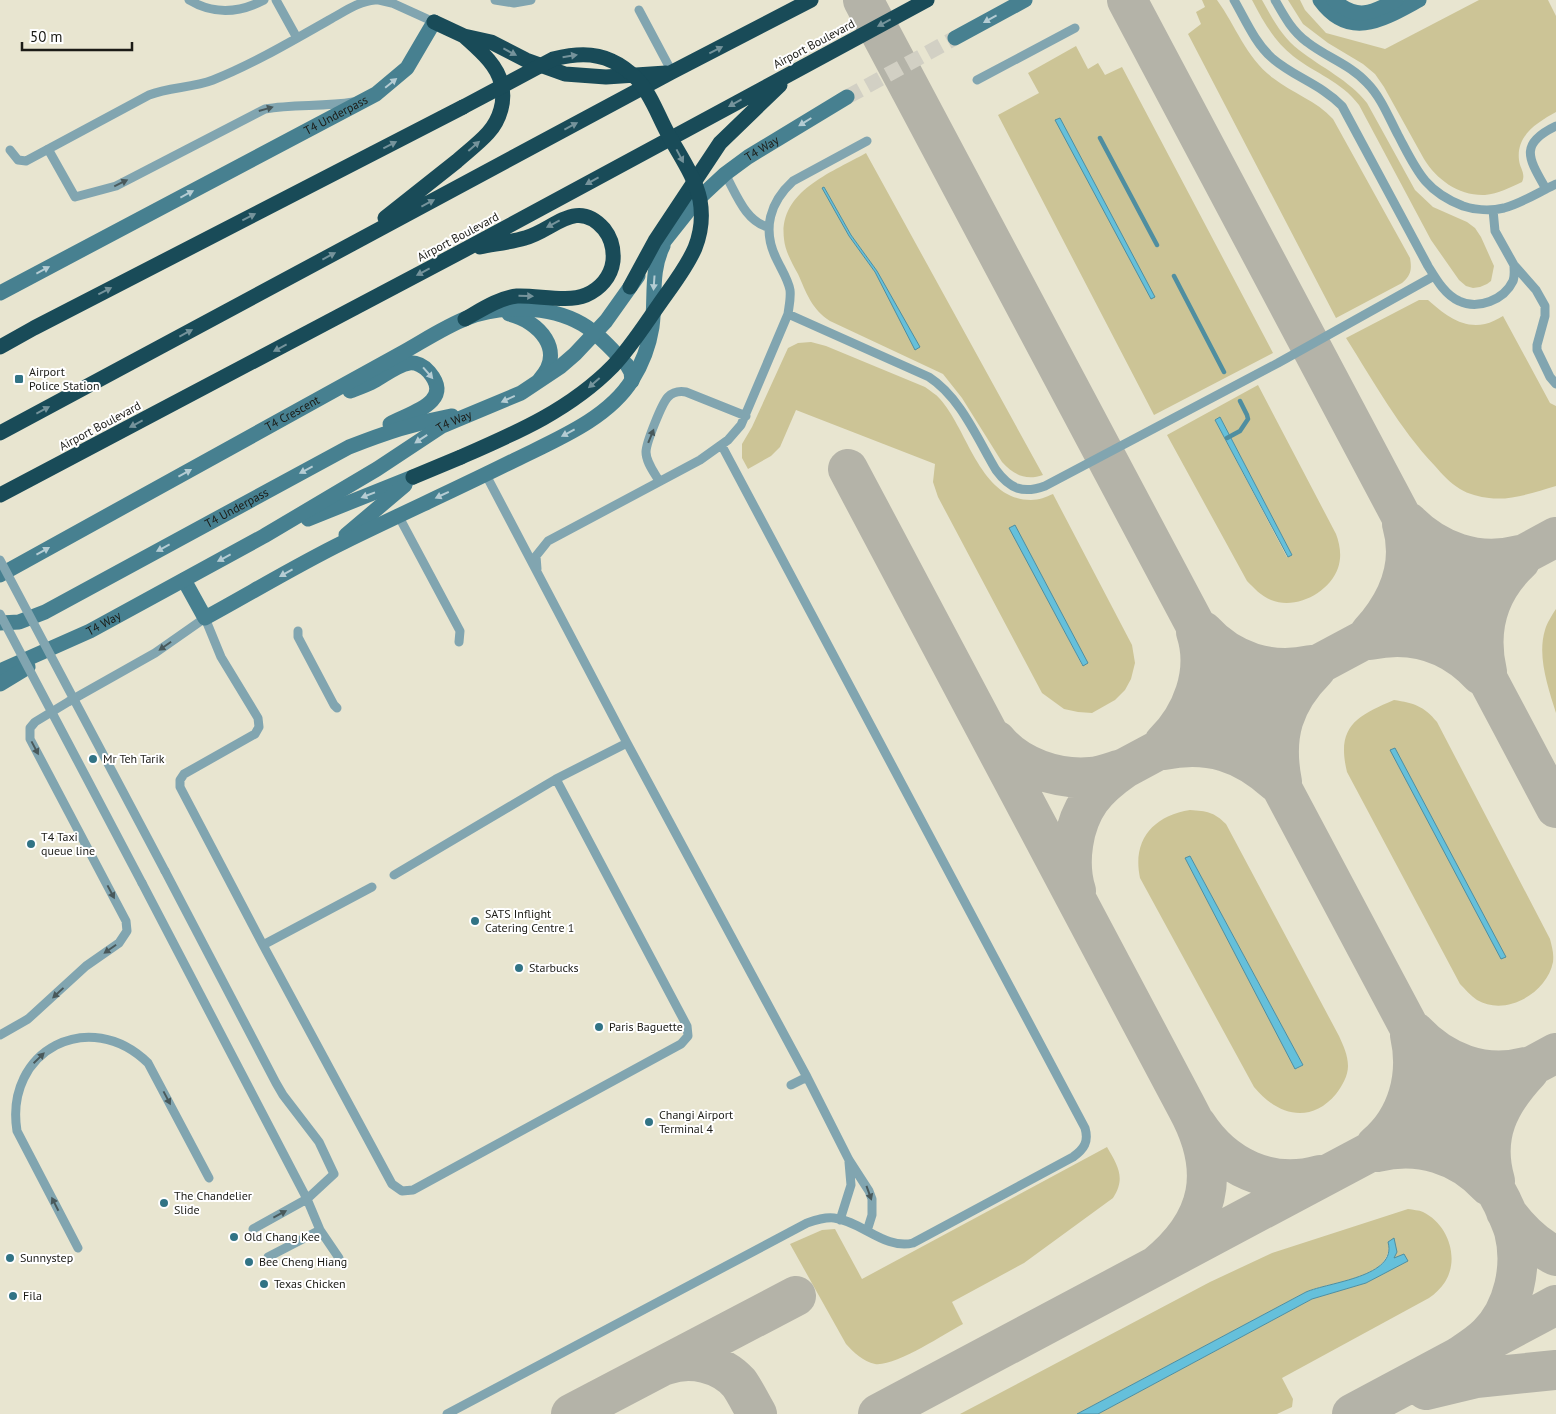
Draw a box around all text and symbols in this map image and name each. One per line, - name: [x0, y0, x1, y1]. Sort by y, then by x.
- one-way arrow: [983, 15, 997, 23]
- street label: Airport Boulevard: [770, 16, 857, 71]
- one-way arrow: [877, 19, 892, 27]
- scale bar: [22, 20, 132, 52]
- text: 50 m: [30, 27, 63, 46]
- one-way arrow: [708, 46, 723, 54]
- one-way arrow: [502, 48, 517, 56]
- one-way arrow: [562, 51, 578, 59]
- one-way arrow: [384, 78, 397, 89]
- street label: T4 Underpass: [301, 92, 370, 138]
- one-way arrow: [728, 99, 742, 107]
- one-way arrow: [258, 105, 273, 113]
- one-way arrow: [798, 118, 811, 127]
- one-way arrow: [565, 122, 578, 131]
- street label: T4 Way: [742, 132, 782, 164]
- one-way arrow: [467, 140, 479, 152]
- one-way arrow: [382, 141, 397, 149]
- one-way arrow: [676, 149, 684, 164]
- one-way arrow: [586, 176, 599, 185]
- one-way arrow: [114, 179, 128, 187]
- one-way arrow: [180, 190, 194, 198]
- one-way arrow: [421, 199, 435, 207]
- street label: Airport Boulevard: [414, 209, 501, 264]
- one-way arrow: [242, 213, 257, 221]
- one-way arrow: [545, 220, 560, 228]
- one-way arrow: [322, 252, 336, 261]
- one-way arrow: [36, 266, 50, 274]
- one-way arrow: [416, 268, 431, 276]
- one-way arrow: [649, 275, 657, 291]
- one-way arrow: [98, 287, 112, 295]
- one-way arrow: [518, 293, 534, 301]
- one-way arrow: [179, 329, 193, 337]
- one-way arrow: [272, 344, 287, 352]
- place label: Airport Police Station: [29, 364, 100, 393]
- one-way arrow: [422, 367, 433, 380]
- marker: Airport Police Station: [13, 373, 25, 385]
- one-way arrow: [588, 377, 600, 389]
- street label: T4 Crescent: [262, 392, 322, 434]
- one-way arrow: [501, 395, 516, 403]
- street label: Airport Boulevard: [56, 398, 143, 453]
- one-way arrow: [36, 406, 50, 414]
- street label: T4 Way: [433, 406, 474, 435]
- one-way arrow: [129, 420, 143, 428]
- one-way arrow: [648, 428, 655, 443]
- one-way arrow: [560, 429, 575, 437]
- one-way arrow: [414, 435, 427, 444]
- one-way arrow: [300, 466, 313, 475]
- one-way arrow: [178, 469, 192, 477]
- street label: T4 Underpass: [202, 484, 271, 531]
- one-way arrow: [360, 491, 375, 499]
- one-way arrow: [435, 491, 449, 499]
- one-way arrow: [157, 543, 170, 552]
- one-way arrow: [35, 547, 50, 555]
- one-way arrow: [217, 554, 232, 562]
- one-way arrow: [279, 569, 292, 578]
- street label: T4 Way: [83, 607, 124, 639]
- one-way arrow: [158, 641, 172, 651]
- one-way arrow: [31, 741, 39, 756]
- place label: Mr Teh Tarik: [103, 751, 165, 766]
- marker: Mr Teh Tarik: [87, 753, 99, 765]
- place label: T4 Taxi queue line: [41, 829, 95, 858]
- marker: T4 Taxi queue line: [25, 838, 37, 850]
- one-way arrow: [107, 885, 115, 899]
- place label: SATS Inflight Catering Centre 1: [485, 906, 574, 935]
- marker: SATS Inflight Catering Centre 1: [469, 915, 481, 927]
- one-way arrow: [103, 944, 117, 954]
- place label: Starbucks: [529, 960, 579, 975]
- marker: Starbucks: [513, 962, 525, 974]
- one-way arrow: [52, 987, 64, 999]
- place label: Paris Baguette: [609, 1019, 683, 1034]
- marker: Paris Baguette: [593, 1021, 605, 1033]
- one-way arrow: [33, 1052, 45, 1064]
- one-way arrow: [163, 1091, 171, 1106]
- place label: Changi Airport Terminal 4: [659, 1107, 733, 1136]
- marker: Changi Airport Terminal 4: [643, 1116, 655, 1128]
- one-way arrow: [866, 1186, 873, 1201]
- place label: The Chandelier Slide: [174, 1188, 252, 1217]
- one-way arrow: [51, 1197, 59, 1212]
- marker: The Chandelier Slide: [158, 1197, 170, 1209]
- one-way arrow: [273, 1210, 287, 1218]
- place label: Old Chang Kee: [244, 1229, 320, 1244]
- marker: Old Chang Kee: [228, 1231, 240, 1243]
- place label: Sunnystep: [20, 1250, 73, 1265]
- marker: Sunnystep: [4, 1252, 16, 1264]
- place label: Bee Cheng Hiang: [259, 1254, 347, 1269]
- marker: Bee Cheng Hiang: [243, 1256, 255, 1268]
- place label: Texas Chicken: [274, 1276, 346, 1291]
- marker: Texas Chicken: [258, 1278, 270, 1290]
- place label: Fila: [23, 1288, 42, 1303]
- marker: Fila: [7, 1290, 19, 1302]

